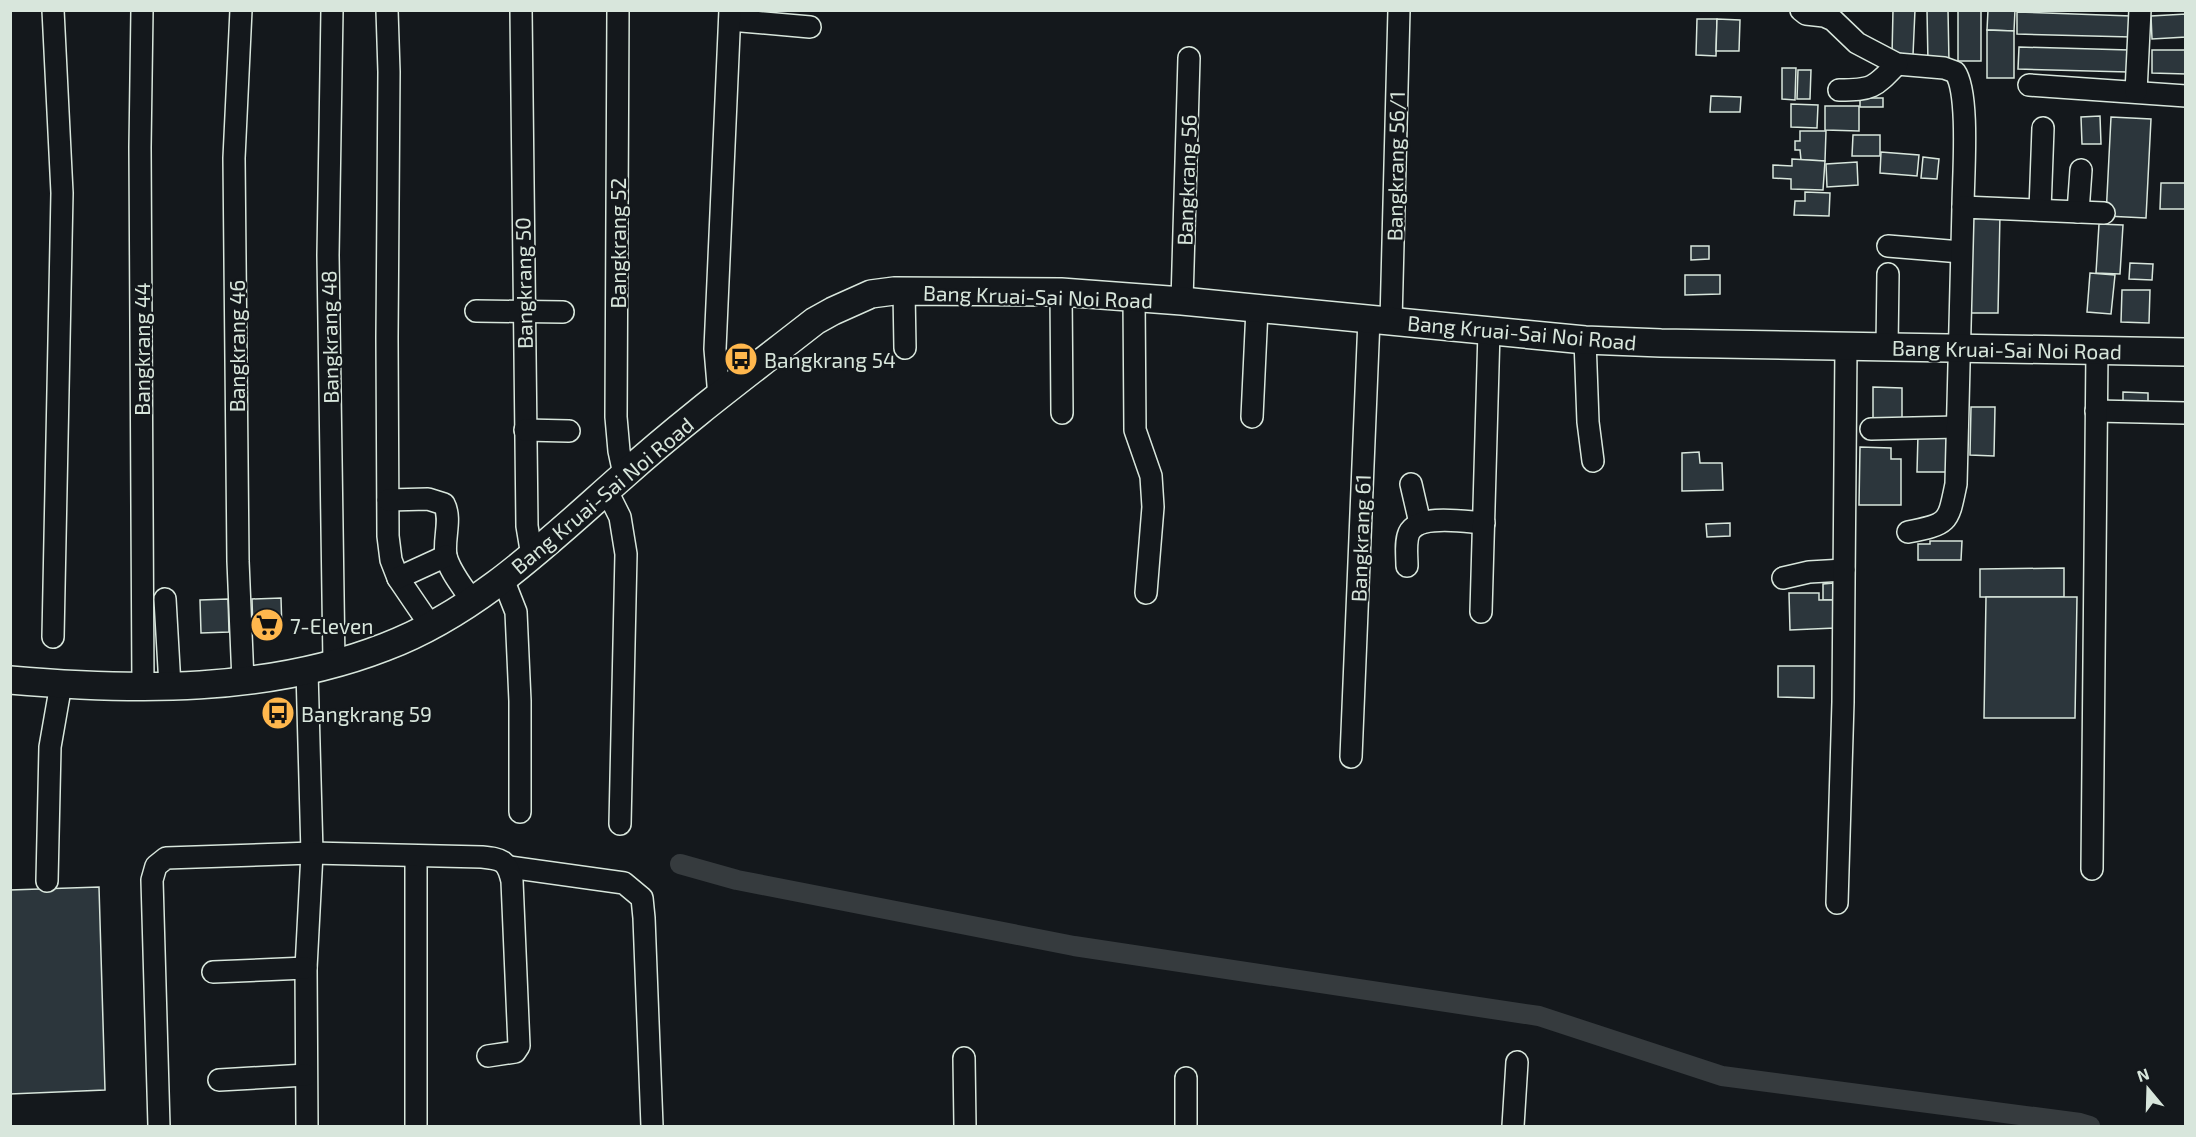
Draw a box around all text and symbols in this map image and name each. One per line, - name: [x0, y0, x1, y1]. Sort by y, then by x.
- street label: Bangkrang 56/1: [1381, 91, 1409, 241]
- street label: Bangkrang 56: [1171, 114, 1201, 246]
- street label: Bangkrang 52: [605, 178, 630, 308]
- street label: Bangkrang 50: [509, 217, 537, 349]
- street label: Bangkrang 48: [315, 270, 343, 404]
- street label: Bang Kruai-Sai Noi Road: [923, 279, 1153, 313]
- street label: Bangkrang 46: [224, 280, 249, 412]
- street label: Bangkrang 44: [129, 282, 154, 416]
- street label: Bang Kruai-Sai Noi Road: [1406, 310, 1638, 354]
- street label: Bang Kruai-Sai Noi Road: [1892, 334, 2122, 364]
- bus stop icon: Bangkrang 54: [723, 341, 759, 377]
- place label: Bangkrang 54: [764, 347, 896, 372]
- street label: Bang Kruai-Sai Noi Road: [506, 411, 698, 579]
- street label: Bangkrang 61: [1345, 474, 1375, 602]
- supermarket icon: 7-Eleven: [249, 607, 285, 643]
- place label: 7-Eleven: [290, 613, 373, 638]
- bus stop icon: Bangkrang 59: [260, 695, 296, 731]
- place label: Bangkrang 59: [301, 701, 432, 726]
- north arrow: [2118, 1059, 2178, 1119]
- text: N: [2134, 1063, 2152, 1085]

